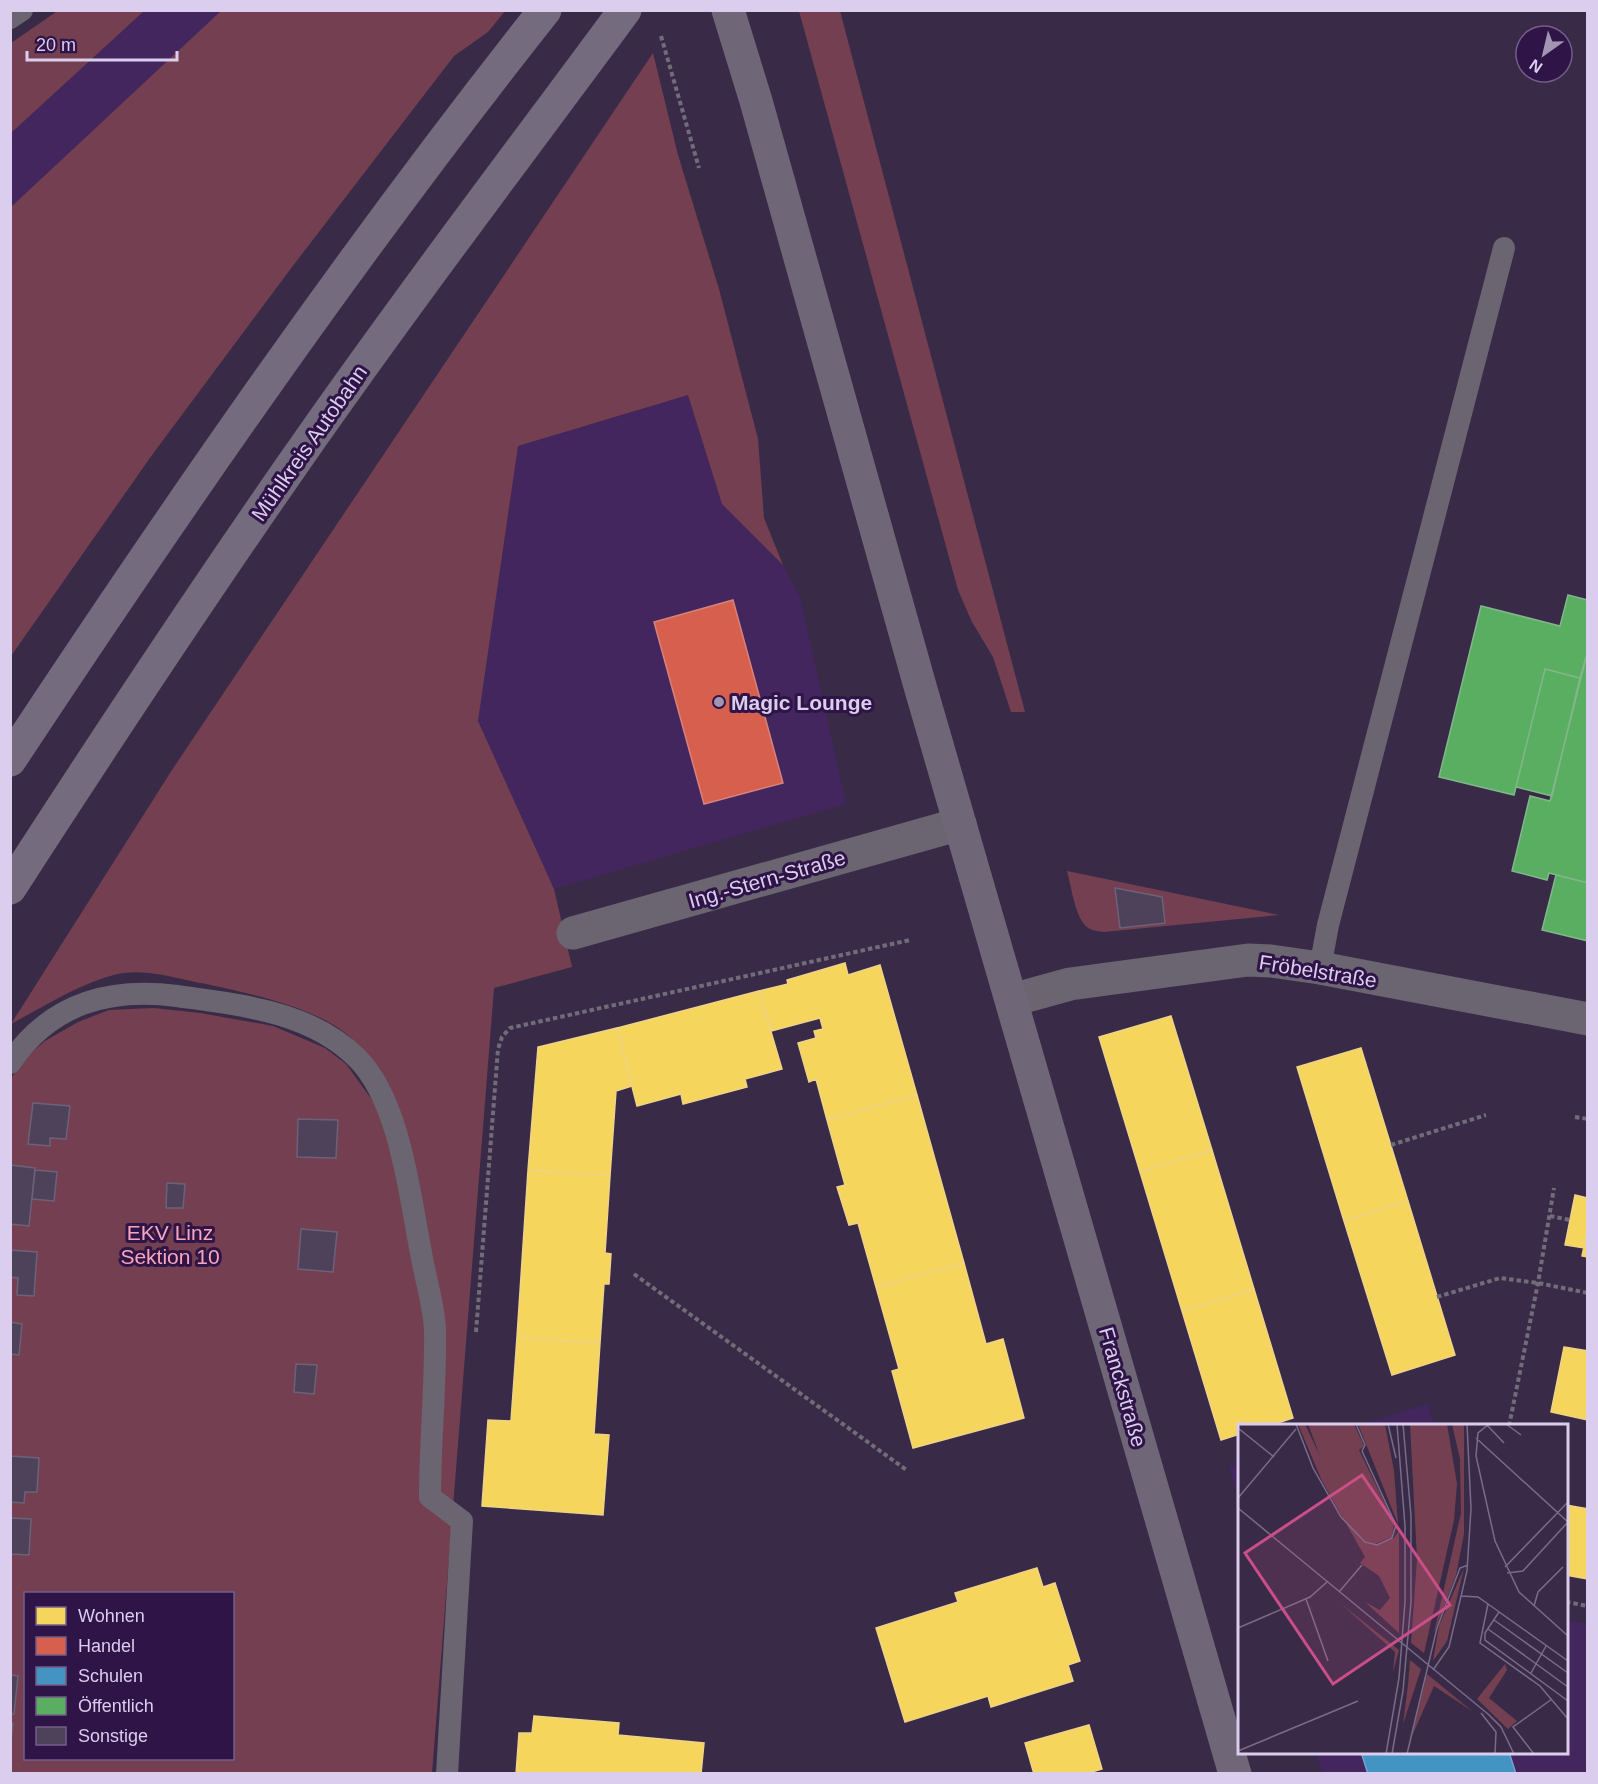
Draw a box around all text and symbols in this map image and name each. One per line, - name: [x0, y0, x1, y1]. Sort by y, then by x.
- scale bar: [27, 24, 177, 62]
- north arrow: [1514, 24, 1574, 84]
- text: 20 m: [36, 35, 76, 55]
- text: N: [1526, 56, 1545, 76]
- street label: Mühlkreis Autobahn: [247, 361, 371, 525]
- place label: Magic Lounge: [731, 691, 872, 714]
- marker: Magic Lounge: [712, 695, 726, 709]
- street label: Ing.-Stern-Straße: [686, 846, 848, 912]
- street label: Fröbelstraße: [1257, 950, 1379, 992]
- park label: EKV Linz Sektion 10: [120, 1221, 220, 1268]
- street label: Franckstraße: [1095, 1324, 1151, 1450]
- inset map: [1238, 1424, 1568, 1754]
- legend: [24, 1592, 234, 1760]
- text: Wohnen: [78, 1606, 145, 1626]
- text: Handel: [78, 1636, 135, 1656]
- text: Schulen: [78, 1666, 143, 1686]
- text: Öffentlich: [78, 1696, 154, 1716]
- text: Sonstige: [78, 1726, 148, 1746]

